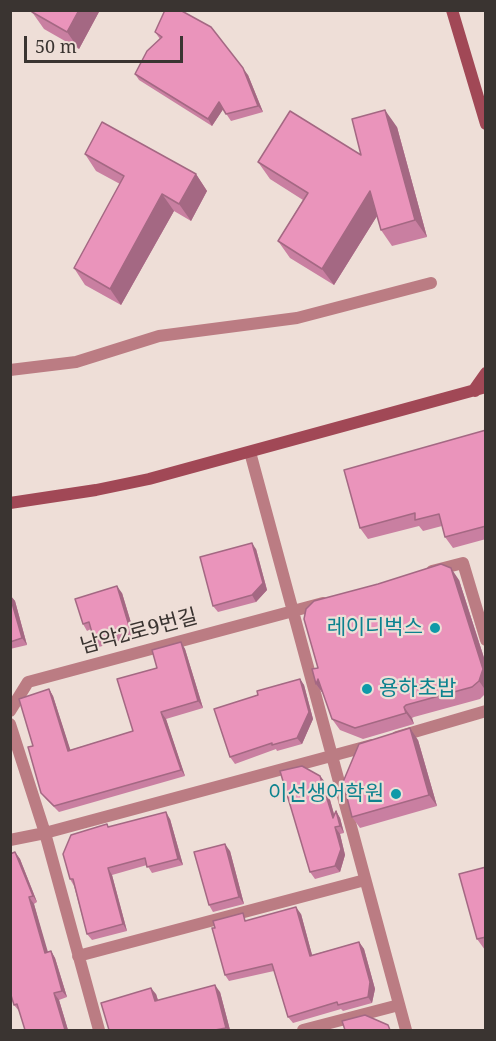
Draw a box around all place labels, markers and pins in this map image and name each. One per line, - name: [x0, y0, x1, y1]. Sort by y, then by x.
- place label: 레이디벅스: [326, 615, 423, 641]
- marker: 레이디벅스: [428, 621, 442, 635]
- place label: 용하초밥: [379, 676, 456, 702]
- marker: 용하초밥: [360, 682, 374, 696]
- place label: 이선생어학원: [268, 781, 384, 807]
- marker: 이선생어학원: [389, 787, 403, 801]

